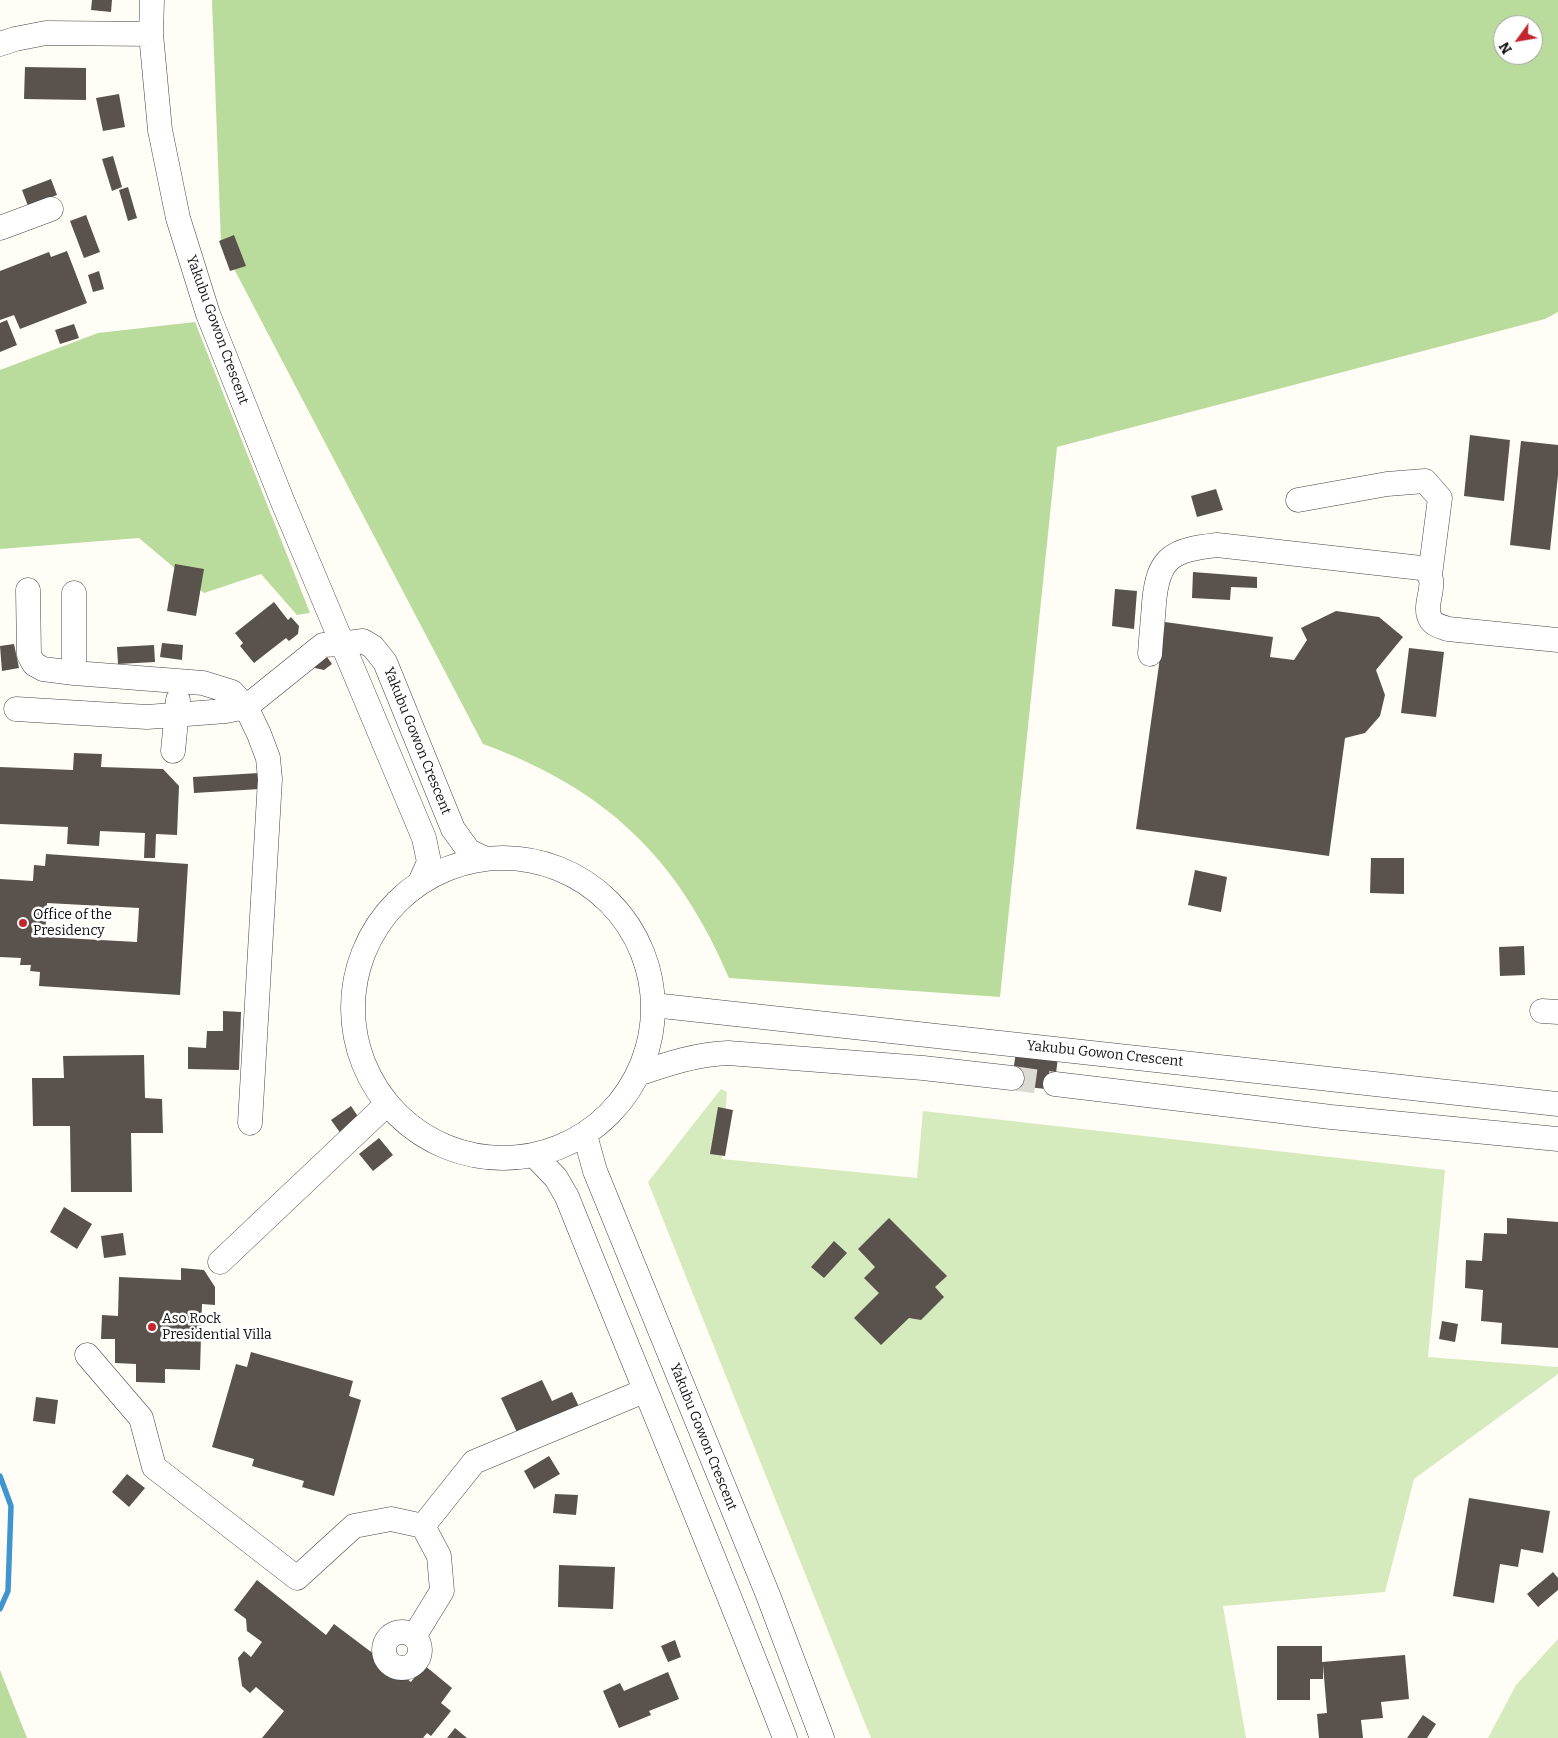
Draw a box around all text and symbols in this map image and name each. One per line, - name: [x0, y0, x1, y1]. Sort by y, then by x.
- north arrow: [1493, 15, 1543, 65]
- text: N: [1496, 39, 1516, 57]
- street label: Yakubu Gowon Crescent: [182, 253, 252, 407]
- street label: Yakubu Gowon Crescent: [380, 665, 454, 817]
- place label: Office of the Presidency: [33, 907, 112, 940]
- marker: Office of the Presidency: [17, 917, 29, 929]
- street label: Yakubu Gowon Crescent: [1026, 1037, 1184, 1071]
- place label: Aso Rock Presidential Villa: [162, 1311, 272, 1344]
- marker: Aso Rock Presidential Villa: [146, 1321, 158, 1333]
- street label: Yakubu Gowon Crescent: [666, 1361, 740, 1513]

